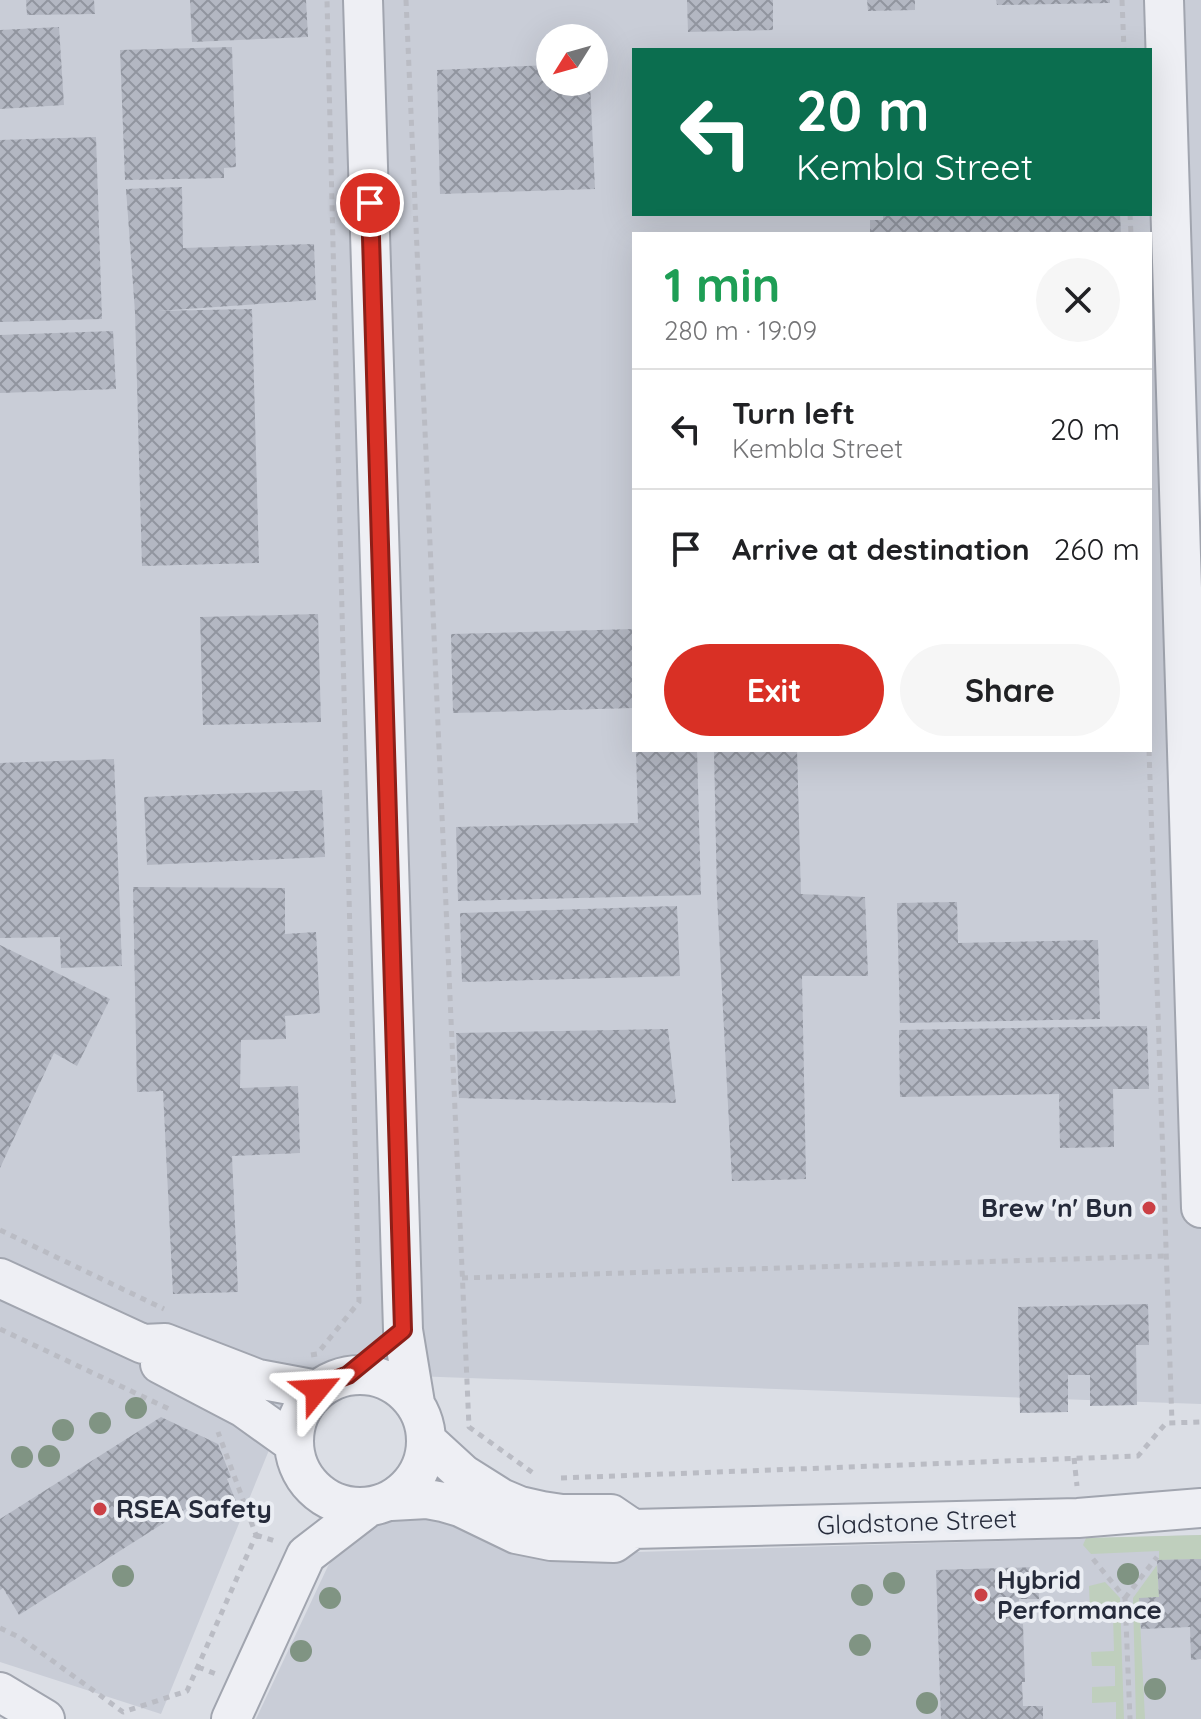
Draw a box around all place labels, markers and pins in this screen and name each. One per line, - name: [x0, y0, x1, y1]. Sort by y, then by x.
- pin: [336, 169, 404, 237]
- place label: Brew 'n' Bun: [981, 1191, 1133, 1224]
- marker: Brew 'n' Bun: [1140, 1199, 1158, 1217]
- place label: RSEA Safety: [116, 1492, 272, 1525]
- marker: RSEA Safety: [91, 1500, 109, 1518]
- place label: Hybrid Performance: [997, 1563, 1162, 1626]
- marker: Hybrid Performance: [972, 1586, 990, 1604]

